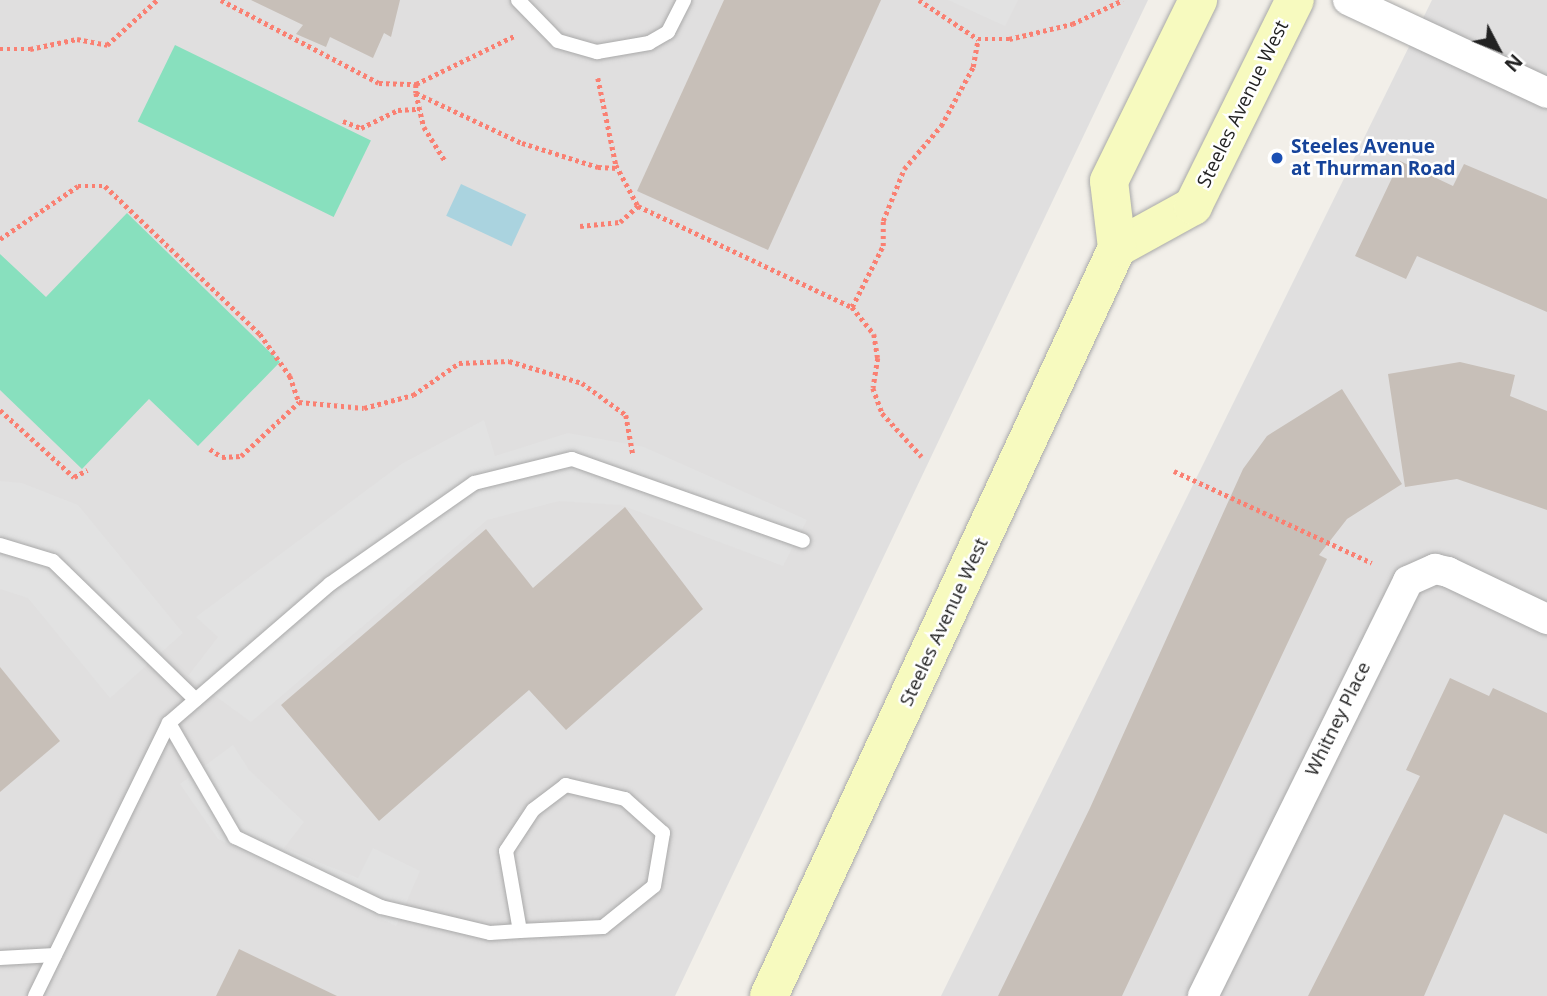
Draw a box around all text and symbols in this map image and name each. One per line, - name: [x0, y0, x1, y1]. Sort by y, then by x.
- north arrow: [1463, 14, 1533, 84]
- street label: Steeles Avenue West: [1193, 17, 1293, 191]
- text: N: [1499, 49, 1528, 77]
- place label: Steeles Avenue at Thurman Road: [1291, 136, 1456, 180]
- marker: Steeles Avenue at Thurman Road: [1269, 150, 1285, 166]
- street label: Steeles Avenue West: [895, 534, 993, 710]
- street label: Whitney Place: [1301, 658, 1375, 780]

